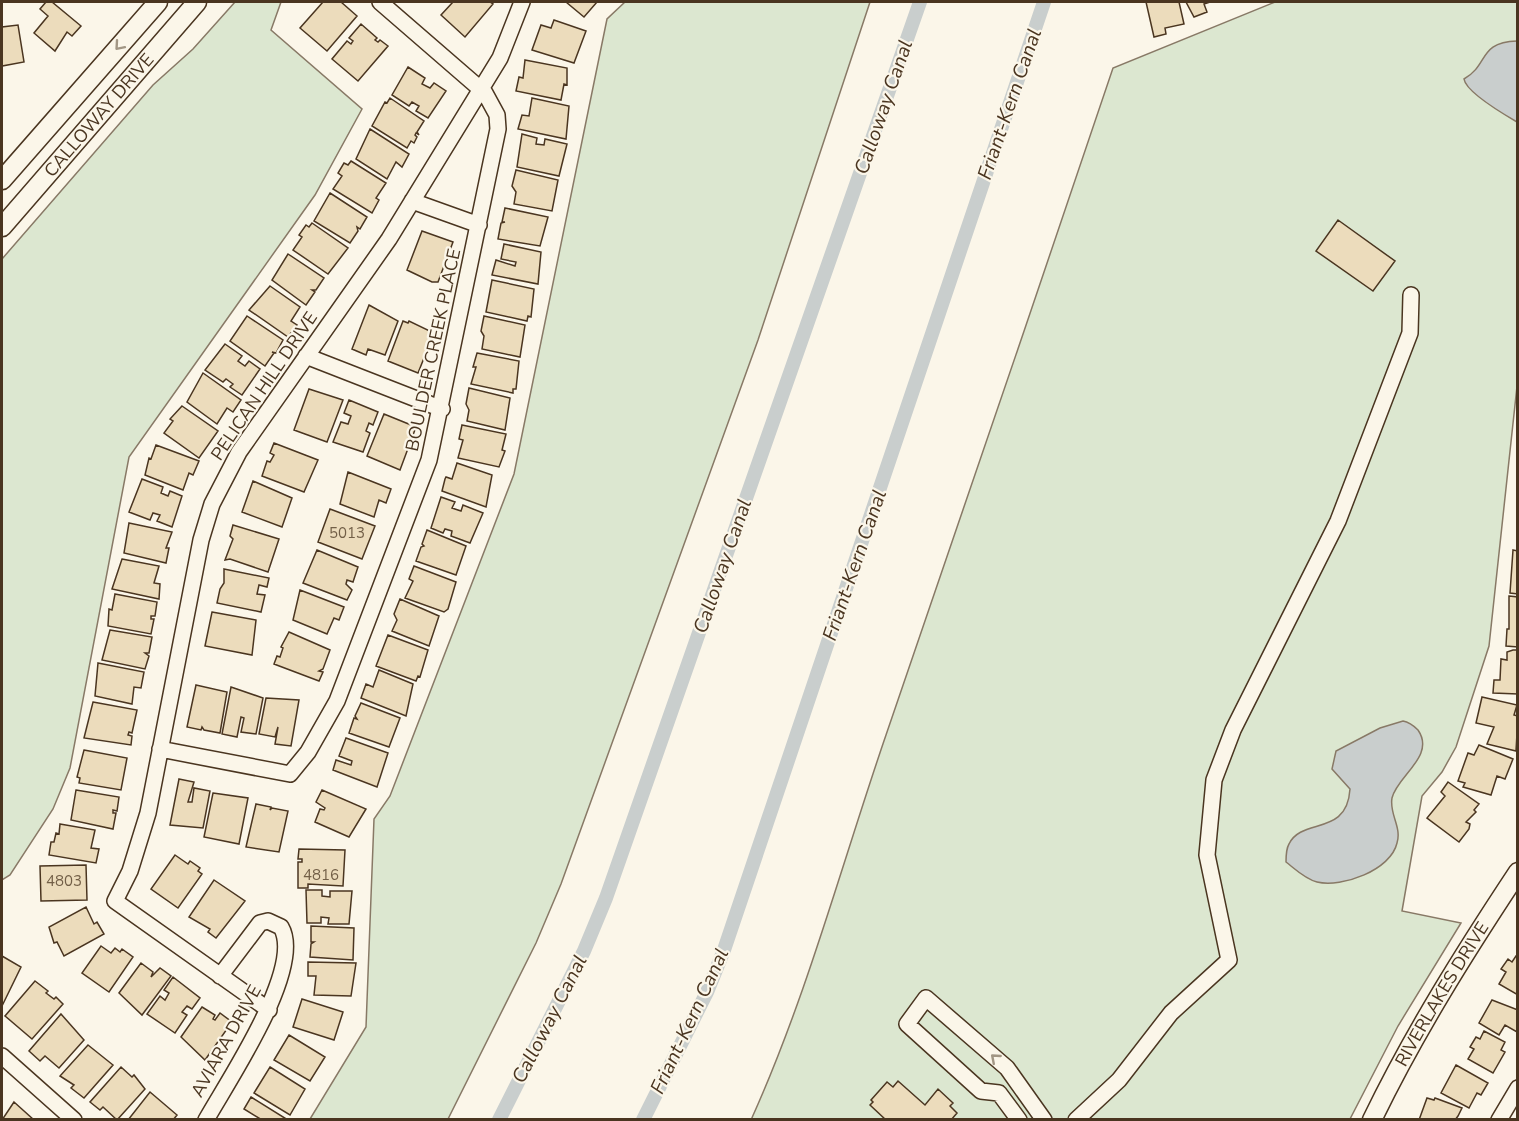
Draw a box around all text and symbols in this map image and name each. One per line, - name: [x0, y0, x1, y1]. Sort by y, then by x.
- water label: Friant-Kern Canal: [971, 25, 1048, 183]
- water label: Calloway Canal: [848, 36, 919, 178]
- one-way arrow: [116, 39, 127, 50]
- street label: CALLOWAY DRIVE: [39, 48, 159, 182]
- street label: BOULDER CREEK PLACE: [400, 246, 466, 454]
- street label: PELICAN HILL DRIVE: [205, 307, 323, 465]
- water label: Friant-Kern Canal: [816, 486, 893, 644]
- water label: Calloway Canal: [687, 495, 758, 637]
- house number: 5013: [329, 523, 365, 543]
- house number: 4816: [303, 865, 339, 885]
- house number: 4803: [46, 871, 82, 891]
- street label: RIVERLAKES DRIVE: [1390, 917, 1494, 1071]
- water label: Friant-Kern Canal: [644, 944, 735, 1099]
- water label: Calloway Canal: [505, 950, 593, 1088]
- street label: AVIARA DRIVE: [185, 981, 267, 1101]
- one-way arrow: [991, 1054, 1002, 1065]

